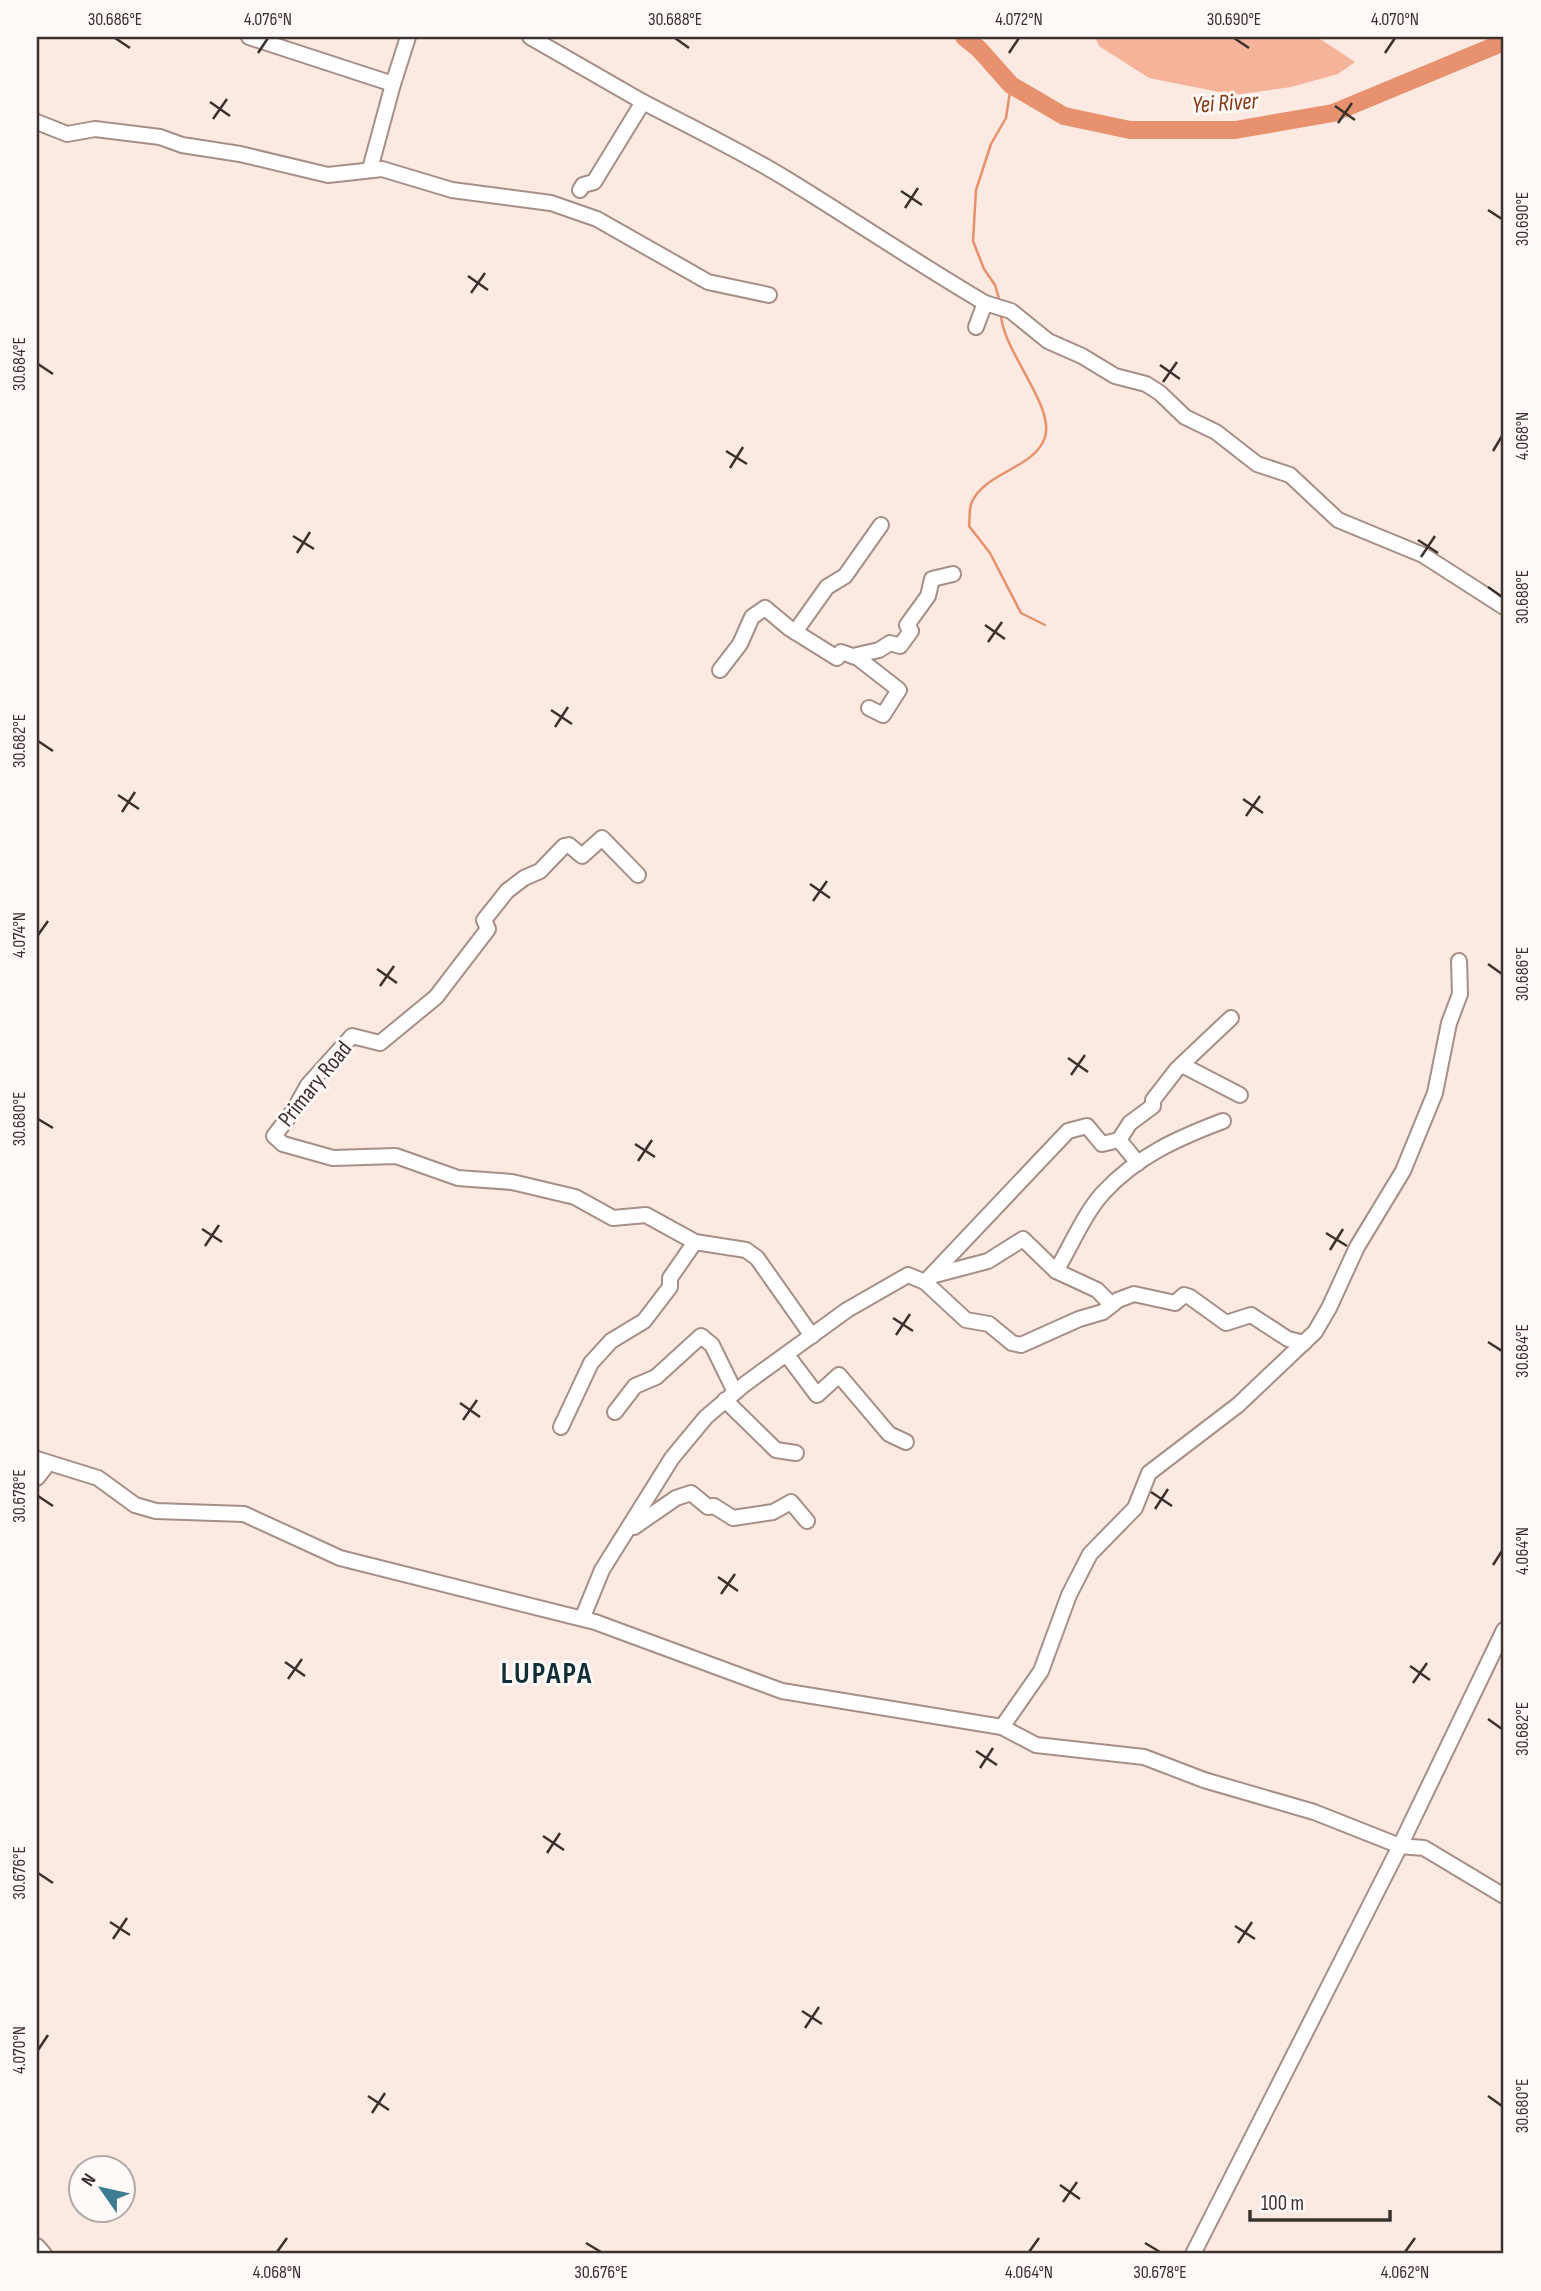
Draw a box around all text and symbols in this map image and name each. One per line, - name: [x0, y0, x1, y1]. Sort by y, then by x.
- text: 30.686°E: [88, 9, 142, 30]
- text: 4.076°N: [244, 9, 292, 30]
- text: 30.688°E: [648, 9, 702, 30]
- text: 4.072°N: [995, 9, 1043, 30]
- text: 30.690°E: [1207, 9, 1261, 30]
- text: 4.070°N: [1371, 9, 1419, 30]
- water label: Yei River: [1191, 86, 1260, 120]
- text: 30.690°E: [1512, 192, 1533, 246]
- text: 30.684°E: [9, 337, 30, 391]
- text: 4.068°N: [1512, 412, 1533, 460]
- text: 30.688°E: [1512, 570, 1533, 624]
- text: 30.682°E: [9, 714, 30, 768]
- text: 4.074°N: [9, 912, 30, 958]
- text: 30.686°E: [1512, 947, 1533, 1001]
- street label: Primary Road: [272, 1036, 358, 1132]
- text: 30.680°E: [9, 1092, 30, 1146]
- text: 30.684°E: [1512, 1324, 1533, 1378]
- text: 30.678°E: [9, 1469, 30, 1523]
- text: 4.064°N: [1512, 1527, 1533, 1575]
- district label: LUPAPA: [501, 1656, 593, 1692]
- text: 30.682°E: [1512, 1702, 1533, 1756]
- text: 30.676°E: [9, 1846, 30, 1900]
- text: 4.070°N: [9, 2026, 30, 2074]
- text: 30.680°E: [1512, 2079, 1533, 2133]
- north arrow: [66, 2154, 136, 2224]
- text: N: [77, 2170, 102, 2191]
- scale bar: [1250, 2179, 1390, 2223]
- text: 100 m: [1261, 2191, 1304, 2216]
- text: 4.068°N: [253, 2262, 301, 2283]
- text: 30.676°E: [574, 2262, 628, 2283]
- text: 4.064°N: [1005, 2262, 1053, 2283]
- text: 30.678°E: [1133, 2262, 1187, 2283]
- text: 4.062°N: [1381, 2262, 1429, 2283]

